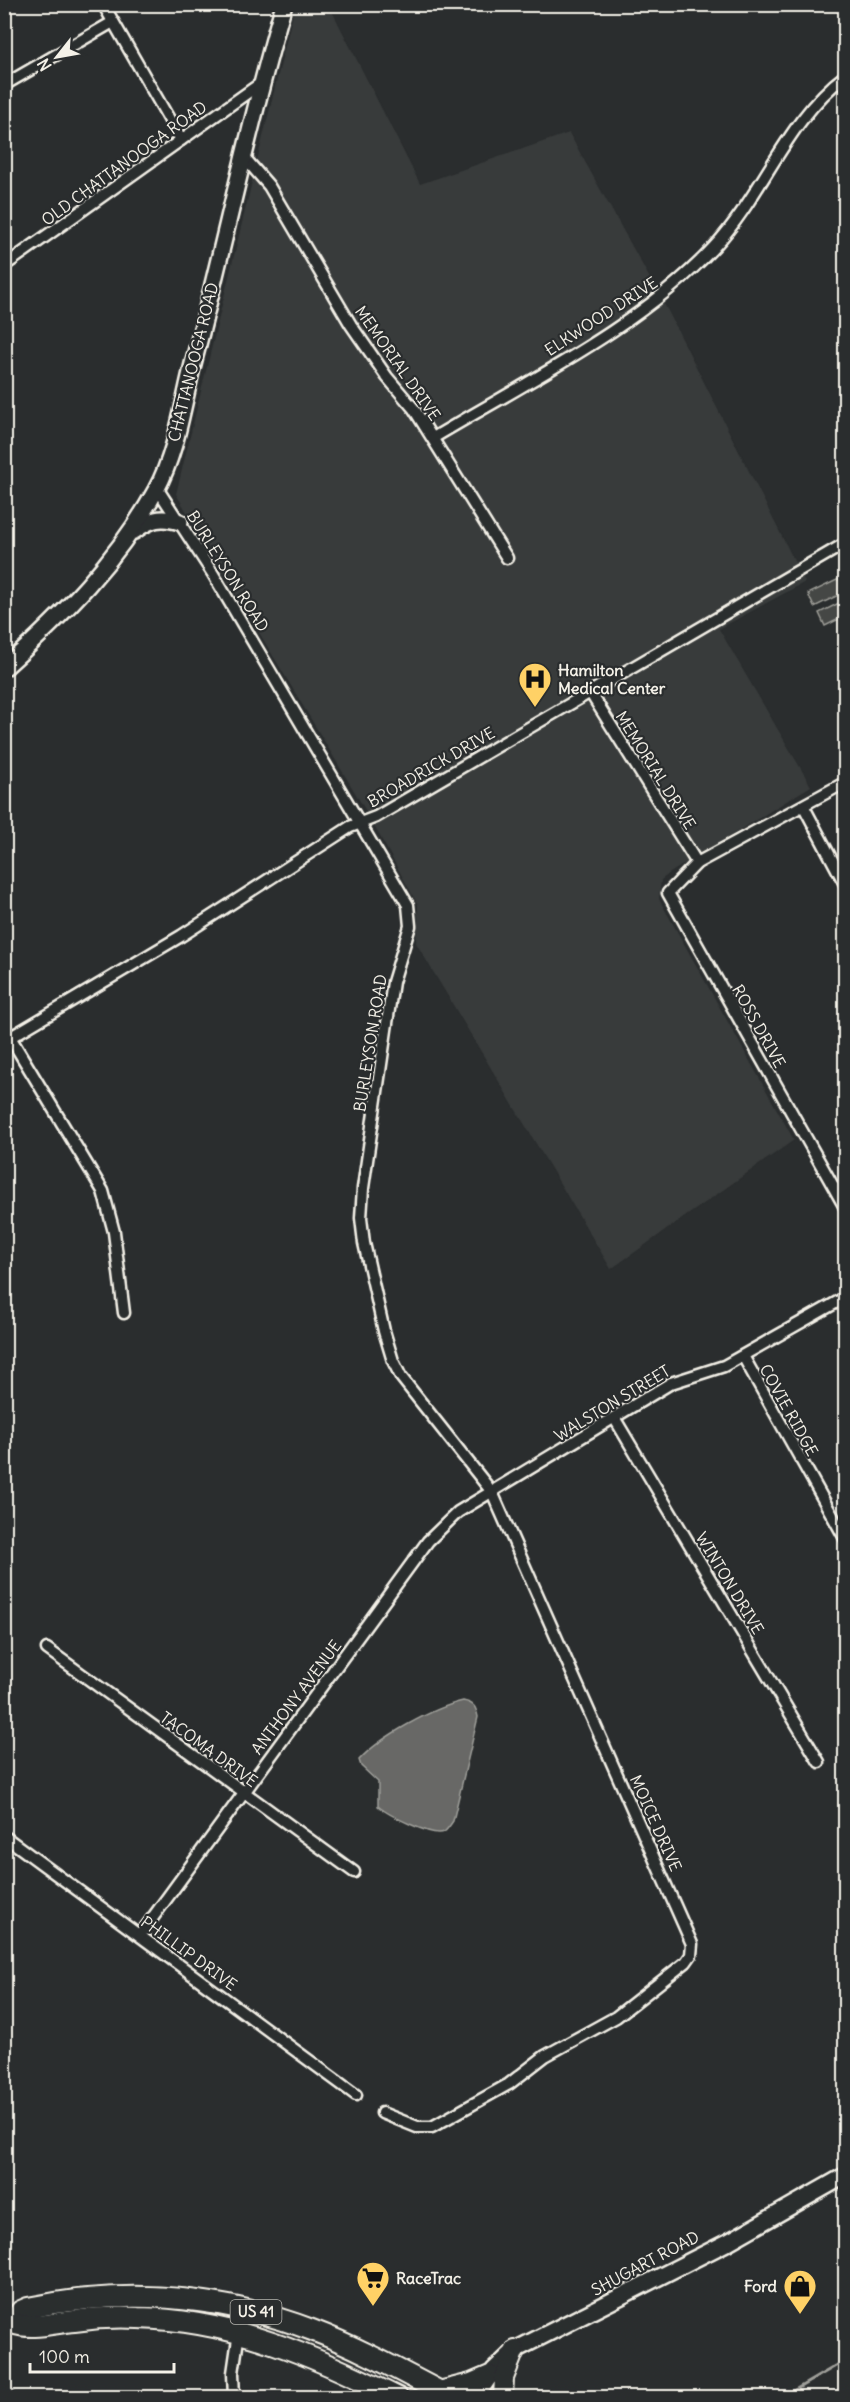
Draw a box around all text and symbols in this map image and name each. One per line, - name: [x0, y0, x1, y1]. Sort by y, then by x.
- north arrow: [27, 27, 87, 87]
- text: N: [33, 55, 56, 75]
- street label: OLD CHATTANOOGA ROAD: [37, 96, 211, 230]
- street label: ELKWOOD DRIVE: [541, 272, 661, 360]
- street label: CHATTANOOGA ROAD: [164, 280, 222, 444]
- street label: MEMORIAL DRIVE: [351, 302, 445, 424]
- street label: BURLEYSON ROAD: [183, 507, 273, 635]
- place label: Hamilton Medical Center: [558, 660, 666, 698]
- hospital icon: Hamilton Medical Center: [517, 661, 553, 708]
- street label: MEMORIAL DRIVE: [612, 707, 700, 833]
- street label: BROADRICK DRIVE: [364, 722, 498, 812]
- street label: BURLEYSON ROAD: [349, 973, 391, 1113]
- street label: ROSS DRIVE: [728, 981, 790, 1071]
- street label: COVIE RIDGE: [755, 1360, 823, 1460]
- street label: WALSTON STREET: [550, 1361, 674, 1445]
- street label: WINTON DRIVE: [692, 1528, 768, 1638]
- street label: ANTHONY AVENUE: [247, 1636, 345, 1758]
- street label: TACOMA DRIVE: [156, 1707, 262, 1791]
- street label: MOICE DRIVE: [626, 1772, 686, 1874]
- street label: PHILLIP DRIVE: [137, 1911, 241, 1995]
- street label: SHUGART ROAD: [588, 2226, 702, 2300]
- supermarket icon: RaceTrac: [355, 2260, 391, 2307]
- place label: RaceTrac: [396, 2268, 461, 2288]
- shop icon: Ford: [782, 2268, 818, 2315]
- place label: Ford: [744, 2276, 778, 2296]
- road number: US 41: [230, 2300, 282, 2324]
- scale bar: [30, 2336, 174, 2374]
- text: 100 m: [39, 2345, 90, 2368]

